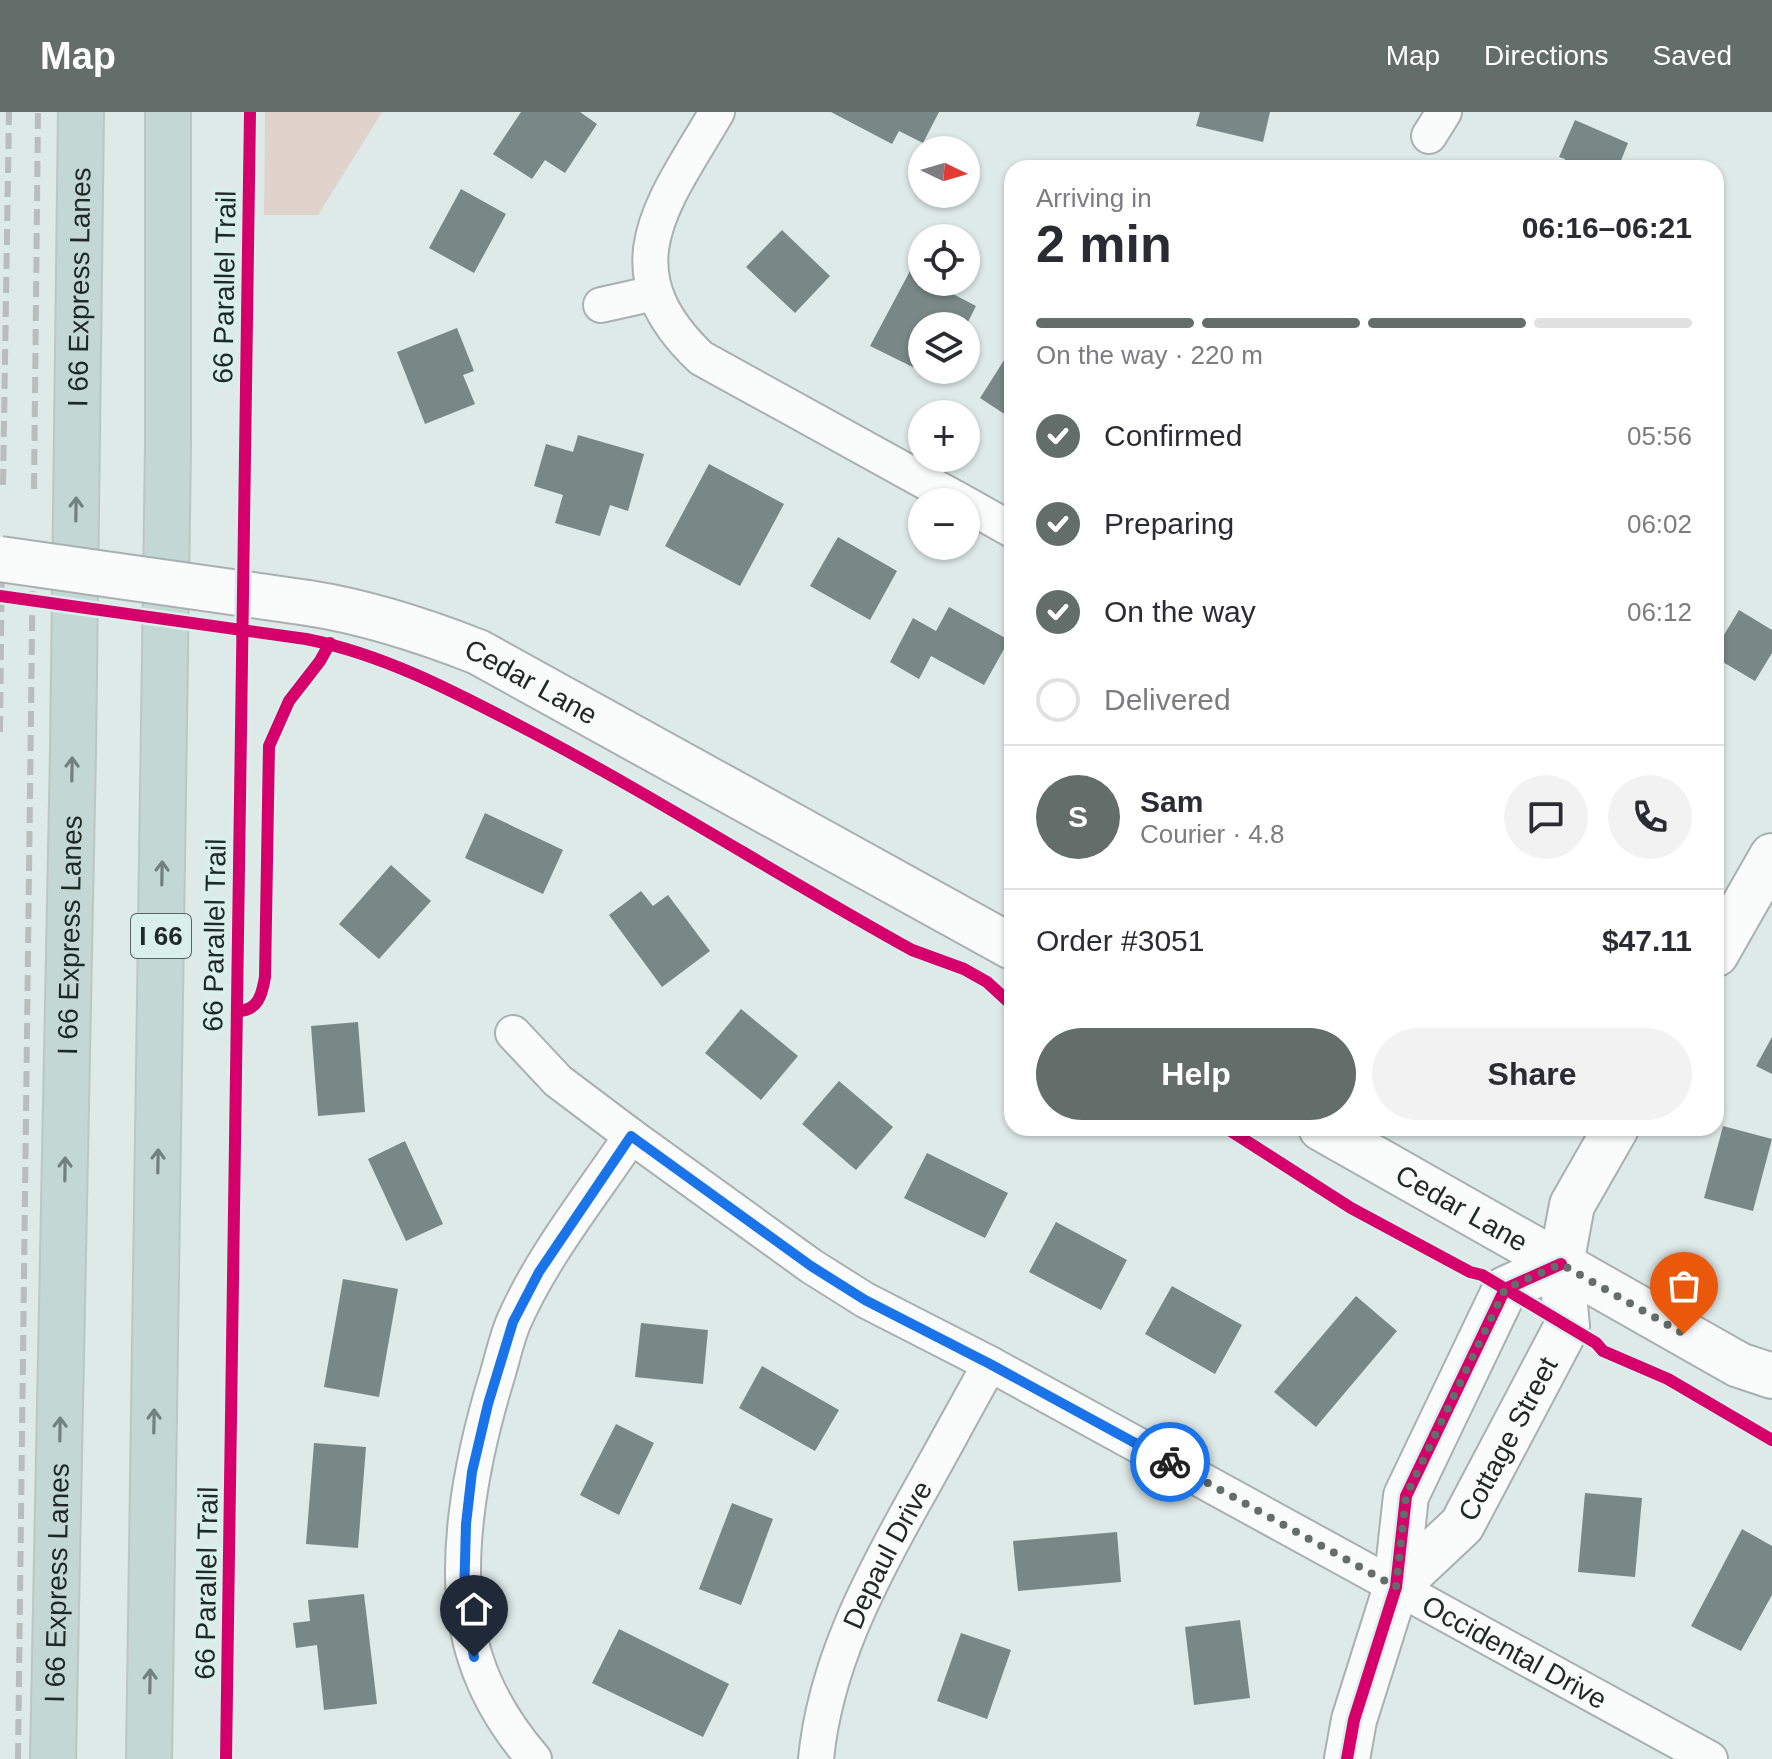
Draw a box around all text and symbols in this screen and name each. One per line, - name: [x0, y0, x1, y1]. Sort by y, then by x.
- text: Map: [40, 35, 116, 77]
- text: Map: [1386, 40, 1440, 71]
- text: Directions: [1484, 40, 1609, 71]
- text: Saved: [1653, 40, 1732, 71]
- north arrow: [908, 136, 980, 208]
- map controls: [908, 136, 980, 560]
- street label: I 66 Express Lanes: [62, 167, 96, 407]
- text: Arriving in: [1036, 183, 1152, 213]
- street label: 66 Parallel Trail: [207, 190, 242, 384]
- text: 06:16–06:21: [1522, 211, 1692, 244]
- text: 2 min: [1036, 215, 1172, 273]
- button: locate: [908, 224, 980, 296]
- button: layers: [908, 312, 980, 384]
- text: On the way · 220 m: [1036, 340, 1263, 370]
- button: +: [908, 400, 980, 472]
- icon: check: [1036, 414, 1080, 458]
- text: Confirmed: [1104, 419, 1242, 452]
- text: 05:56: [1627, 421, 1692, 451]
- button: −: [908, 488, 980, 560]
- one-way arrow: [68, 496, 84, 523]
- icon: check: [1036, 502, 1080, 546]
- text: Preparing: [1104, 507, 1234, 540]
- text: 06:02: [1627, 509, 1692, 539]
- icon: check: [1036, 590, 1080, 634]
- text: On the way: [1104, 595, 1256, 628]
- text: 06:12: [1627, 597, 1692, 627]
- street label: Cedar Lane: [461, 633, 602, 731]
- text: Delivered: [1104, 683, 1231, 716]
- one-way arrow: [65, 756, 80, 783]
- button: chat: [1504, 775, 1588, 859]
- button: phone: [1608, 775, 1692, 859]
- text: Sam: [1140, 785, 1203, 818]
- text: S: [1068, 800, 1088, 833]
- street label: I 66 Express Lanes: [52, 815, 88, 1055]
- text: Courier · 4.8: [1140, 819, 1285, 849]
- street label: 66 Parallel Trail: [197, 838, 232, 1032]
- one-way arrow: [154, 860, 170, 887]
- road number: I 66: [131, 914, 191, 958]
- text: Order #3051: [1036, 924, 1204, 957]
- text: $47.11: [1602, 924, 1692, 957]
- button: Help: [1036, 1028, 1356, 1120]
- button: Share: [1372, 1028, 1692, 1120]
- one-way arrow: [150, 1148, 165, 1175]
- one-way arrow: [57, 1156, 72, 1183]
- street label: Cedar Lane: [1390, 1159, 1533, 1258]
- pin: [1650, 1252, 1718, 1334]
- icon: bag: [1662, 1264, 1706, 1308]
- street label: Cottage Street: [1452, 1352, 1564, 1526]
- one-way arrow: [146, 1408, 162, 1435]
- one-way arrow: [52, 1416, 67, 1443]
- courier: [1130, 1422, 1210, 1502]
- icon: bike: [1148, 1440, 1192, 1484]
- street label: I 66 Express Lanes: [39, 1463, 75, 1703]
- street label: Depaul Drive: [837, 1475, 938, 1633]
- street label: 66 Parallel Trail: [189, 1486, 224, 1680]
- pin: [440, 1575, 508, 1657]
- icon: home: [452, 1587, 496, 1631]
- street label: Occidental Drive: [1417, 1589, 1612, 1715]
- one-way arrow: [142, 1668, 158, 1695]

